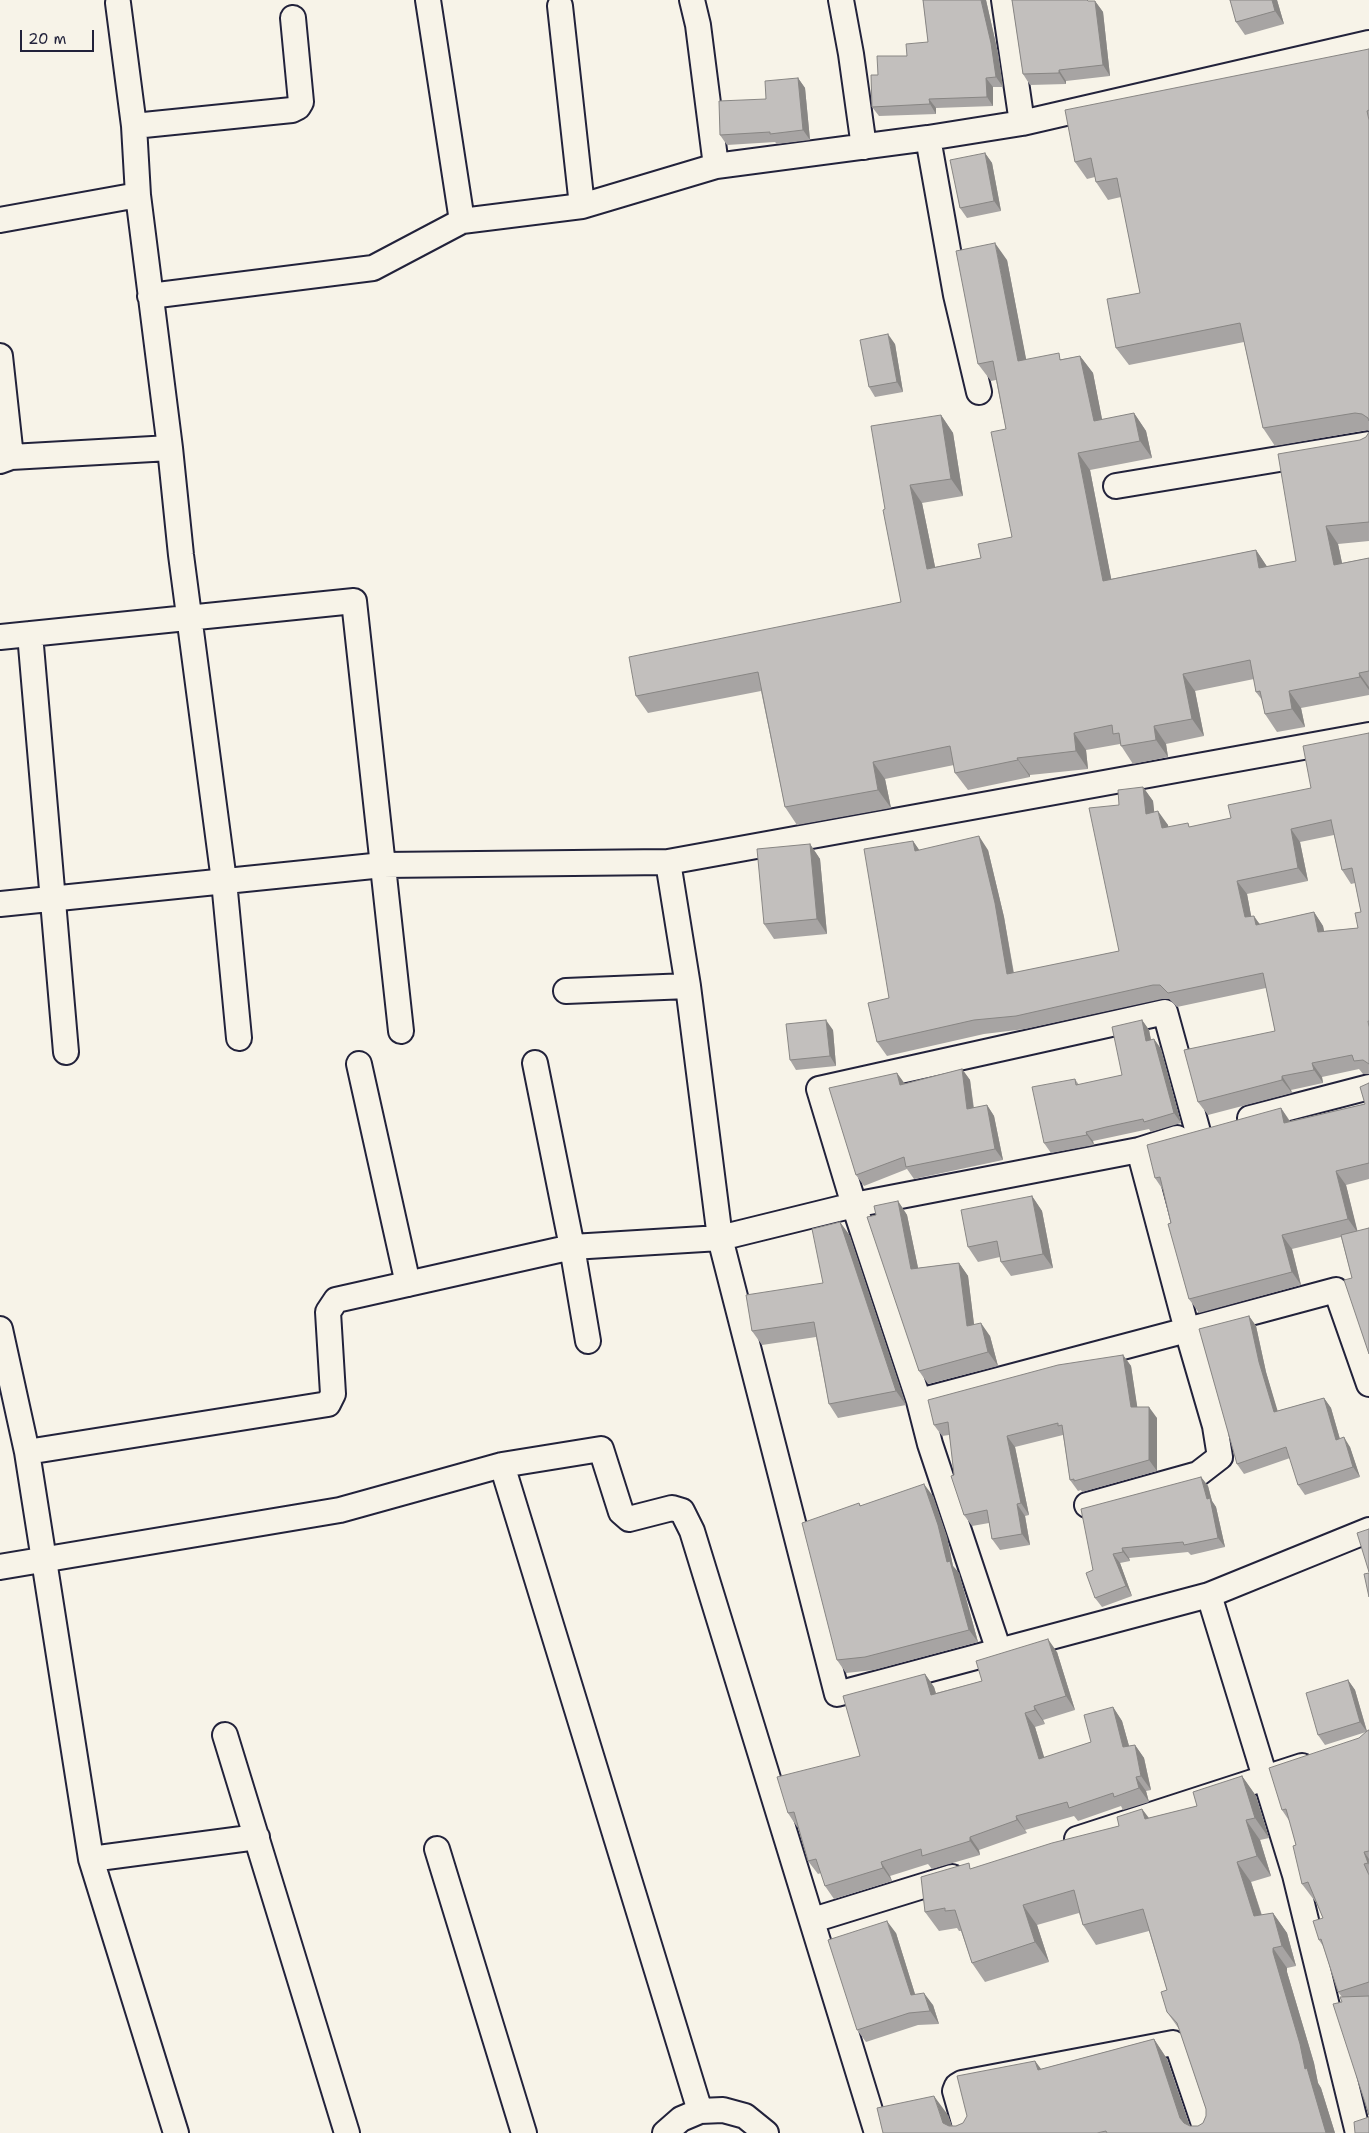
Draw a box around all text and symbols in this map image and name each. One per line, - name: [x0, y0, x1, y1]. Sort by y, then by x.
- scale bar: [22, 20, 96, 52]
- text: 20 m: [28, 29, 67, 49]

